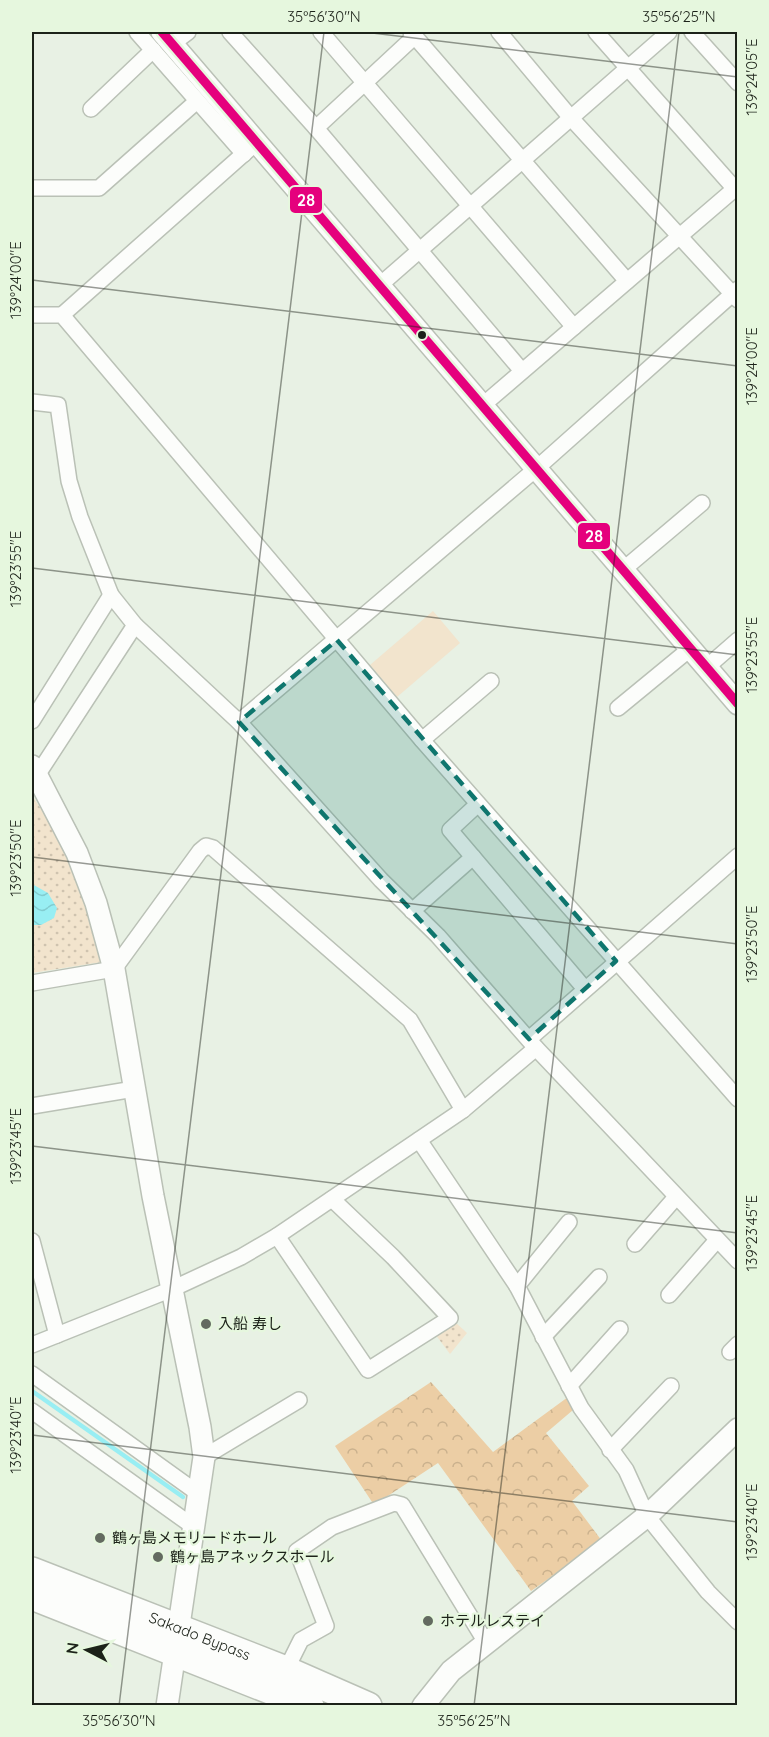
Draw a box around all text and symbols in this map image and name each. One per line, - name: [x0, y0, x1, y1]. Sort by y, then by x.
- text: 35°56'30"N: [287, 7, 361, 26]
- text: 35°56'25"N: [642, 7, 716, 26]
- text: 139°24'05"E: [742, 38, 761, 116]
- line badge: 28: [289, 186, 323, 214]
- text: 28: [297, 190, 315, 210]
- text: 139°24'00"E: [6, 241, 25, 319]
- text: 139°24'00"E: [742, 327, 761, 405]
- unlabelled marker: [416, 329, 428, 341]
- line badge: 28: [577, 522, 611, 550]
- text: 28: [585, 526, 603, 546]
- text: 139°23'55"E: [6, 531, 25, 607]
- text: 139°23'55"E: [742, 617, 761, 693]
- text: 139°23'50"E: [6, 819, 25, 897]
- text: 139°23'50"E: [742, 905, 761, 983]
- text: 139°23'45"E: [6, 1108, 25, 1184]
- text: 139°23'45"E: [742, 1195, 761, 1271]
- place label: 入船 寿し: [218, 1314, 282, 1333]
- marker: 入船 寿し: [199, 1317, 213, 1331]
- text: 139°23'40"E: [6, 1397, 25, 1473]
- text: 139°23'40"E: [742, 1484, 761, 1560]
- place label: 鶴ヶ島メモリードホール: [112, 1528, 277, 1547]
- marker: 鶴ヶ島メモリードホール: [93, 1531, 107, 1545]
- place label: 鶴ヶ島アネックスホール: [170, 1547, 335, 1566]
- marker: 鶴ヶ島アネックスホール: [151, 1550, 165, 1564]
- street label: Sakado Bypass: [146, 1608, 253, 1664]
- place label: ホテルレステイ: [440, 1611, 545, 1630]
- marker: ホテルレステイ: [421, 1614, 435, 1628]
- north arrow: [57, 1620, 117, 1680]
- text: N: [61, 1641, 83, 1655]
- text: 35°56'30"N: [82, 1711, 156, 1730]
- text: 35°56'25"N: [437, 1711, 511, 1730]

